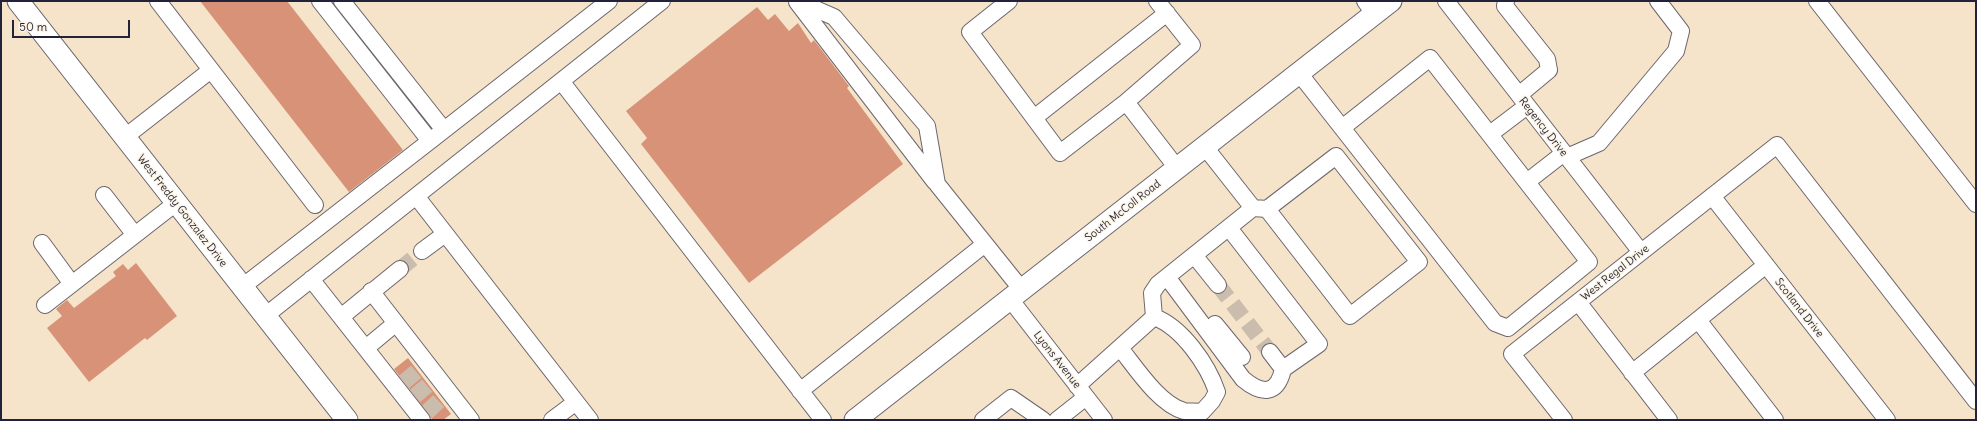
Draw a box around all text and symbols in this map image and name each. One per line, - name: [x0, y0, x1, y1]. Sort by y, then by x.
- scale bar: [14, 12, 132, 38]
- text: 50 m: [19, 19, 47, 34]
- street label: Regency Drive: [1516, 95, 1570, 159]
- street label: West Freddy Gonzalez Drive: [134, 152, 230, 270]
- street label: South McColl Road: [1083, 177, 1163, 245]
- street label: West Regal Drive: [1578, 242, 1652, 304]
- street label: Scotland Drive: [1772, 276, 1826, 340]
- street label: Lyons Avenue: [1031, 329, 1083, 391]

